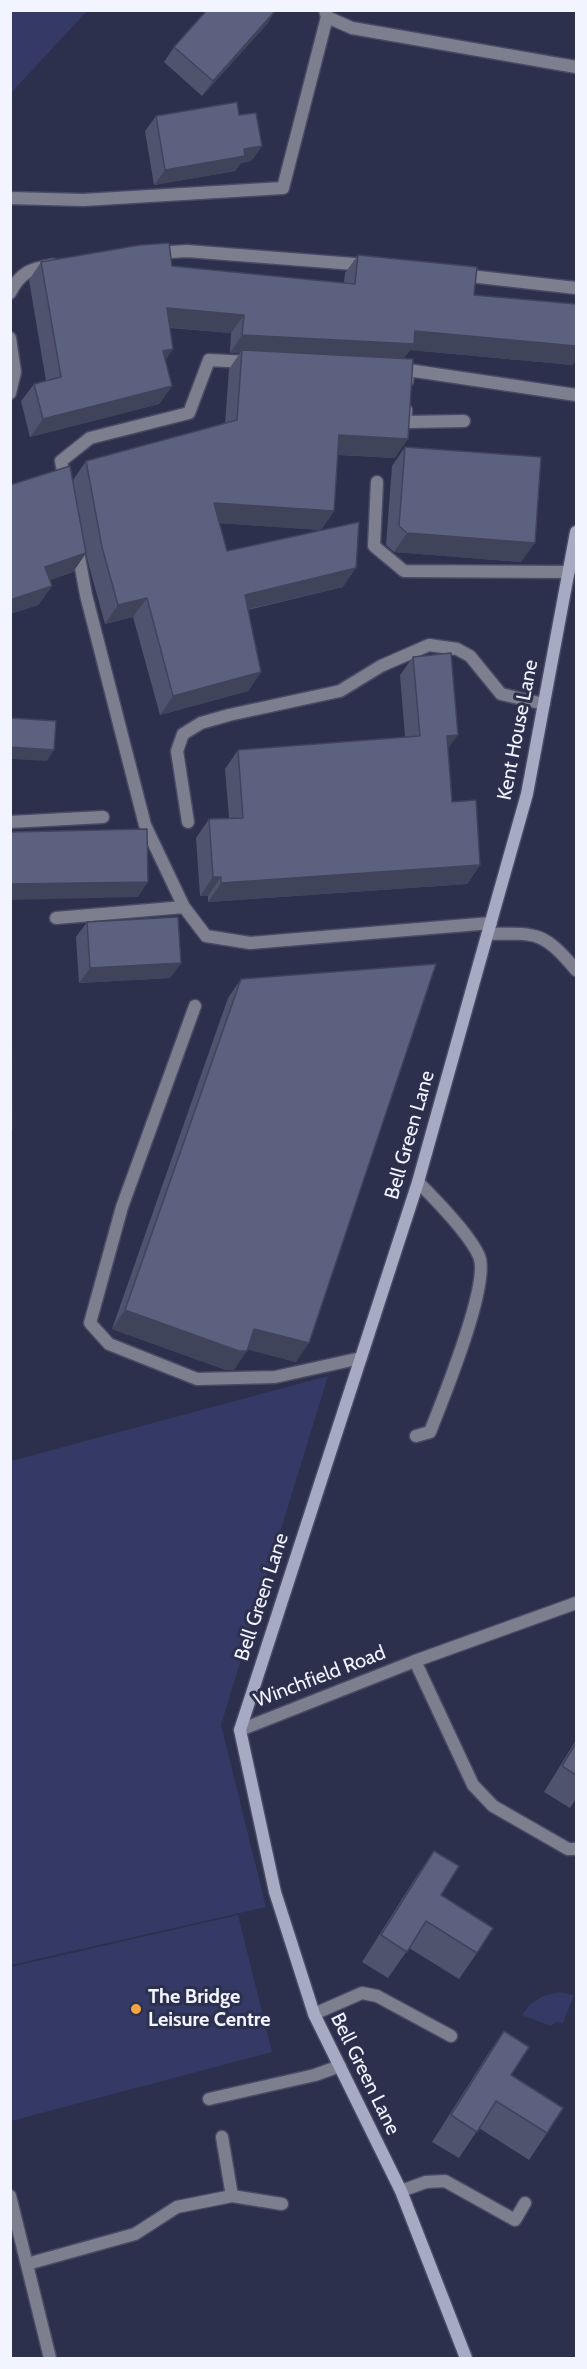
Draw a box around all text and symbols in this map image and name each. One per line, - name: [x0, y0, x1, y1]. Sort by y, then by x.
- street label: Kent House Lane: [493, 658, 543, 802]
- street label: Bell Green Lane: [380, 1068, 440, 1202]
- street label: Bell Green Lane: [230, 1530, 294, 1664]
- street label: Winchfield Road: [251, 1641, 389, 1713]
- place label: The Bridge Leisure Centre: [148, 1985, 270, 2032]
- marker: The Bridge Leisure Centre: [129, 2002, 143, 2016]
- street label: Bell Green Lane: [325, 2009, 405, 2139]

